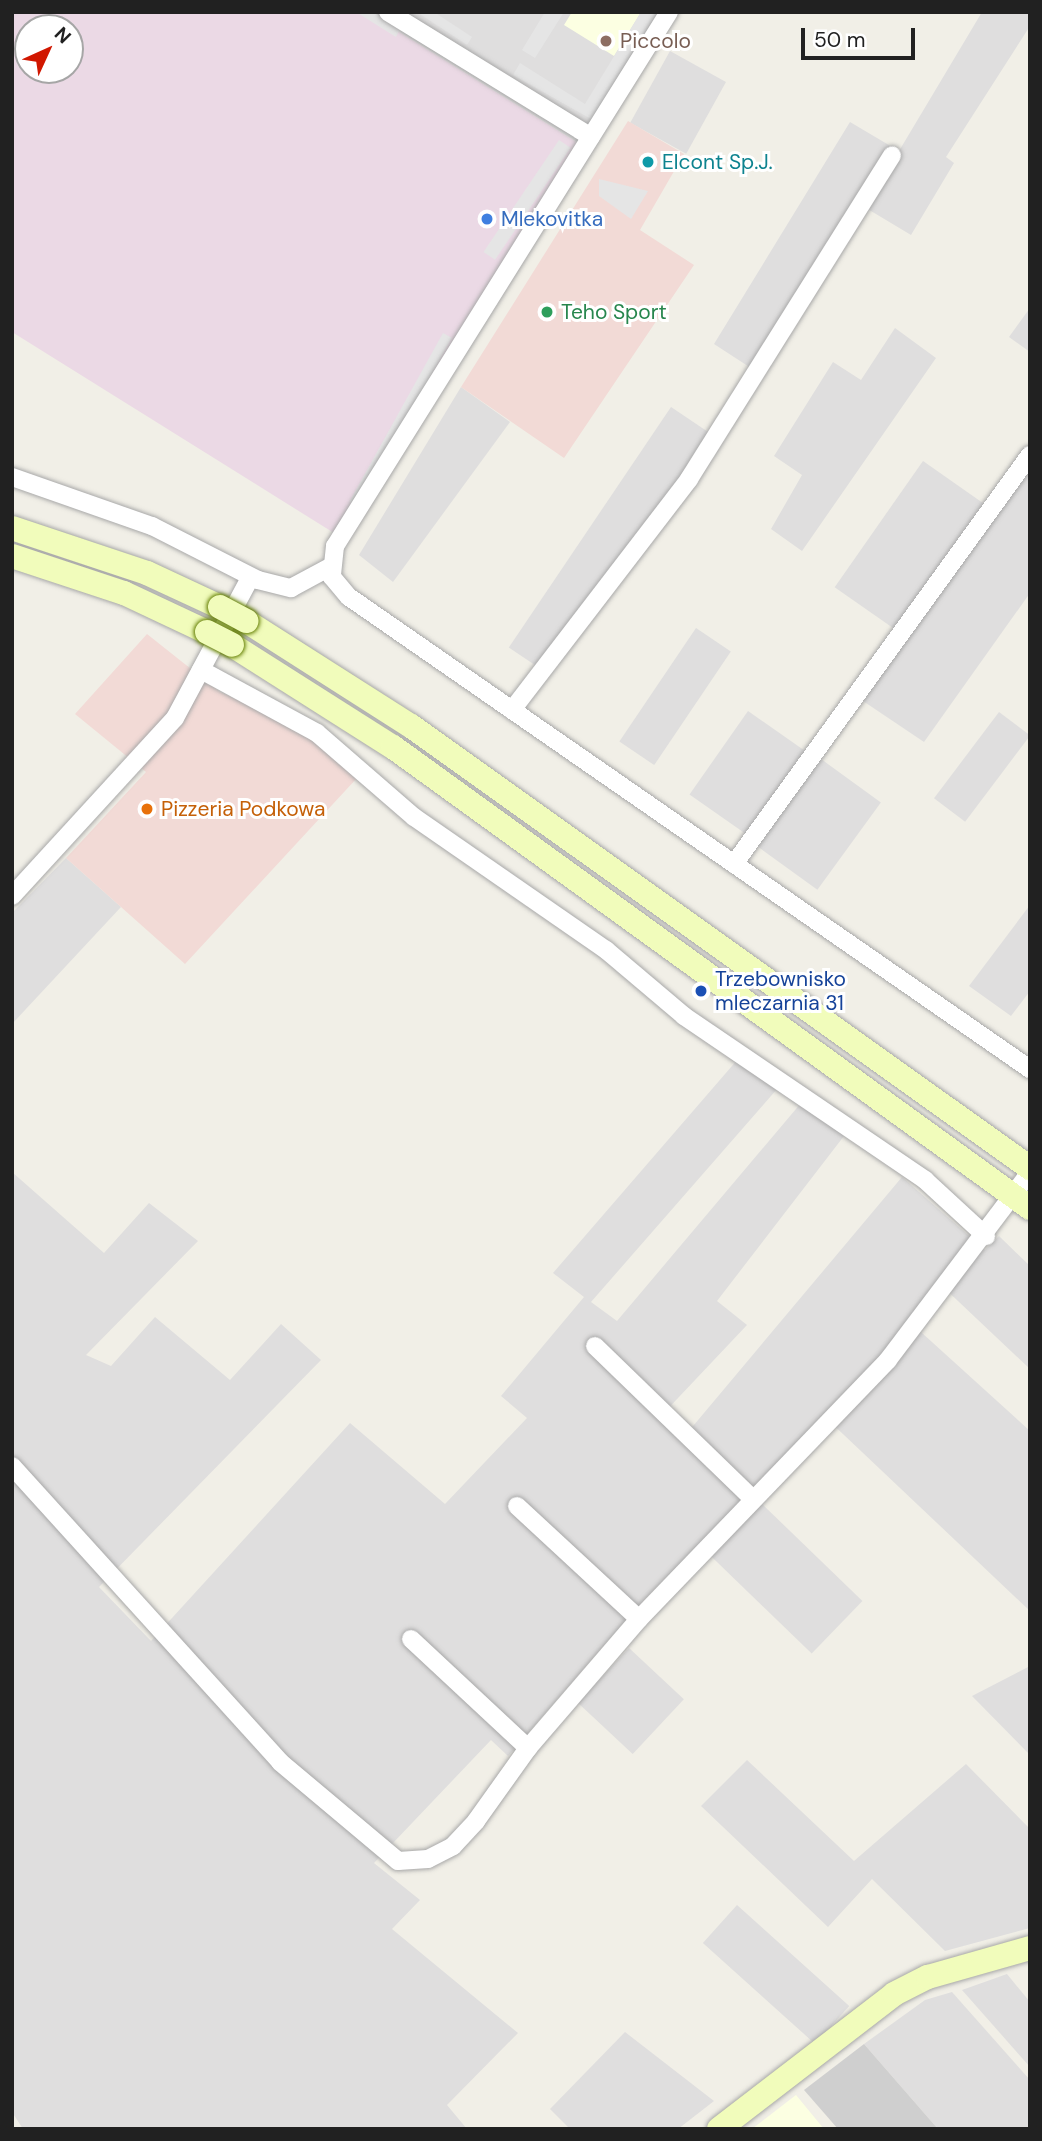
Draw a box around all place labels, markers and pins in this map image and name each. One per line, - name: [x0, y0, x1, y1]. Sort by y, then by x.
- place label: Piccolo: [620, 28, 691, 54]
- marker: Piccolo: [598, 33, 614, 49]
- place label: Elcont Sp.J.: [662, 149, 773, 175]
- marker: Elcont Sp.J.: [640, 154, 656, 170]
- place label: Mlekovitka: [501, 206, 603, 232]
- marker: Mlekovitka: [479, 211, 495, 227]
- place label: Teho Sport: [561, 299, 667, 325]
- marker: Teho Sport: [539, 304, 555, 320]
- place label: Pizzeria Podkowa: [161, 796, 325, 822]
- marker: Pizzeria Podkowa: [139, 801, 155, 817]
- place label: Trzebownisko mleczarnia 31: [715, 966, 846, 1016]
- marker: Trzebownisko mleczarnia 31: [693, 983, 709, 999]

